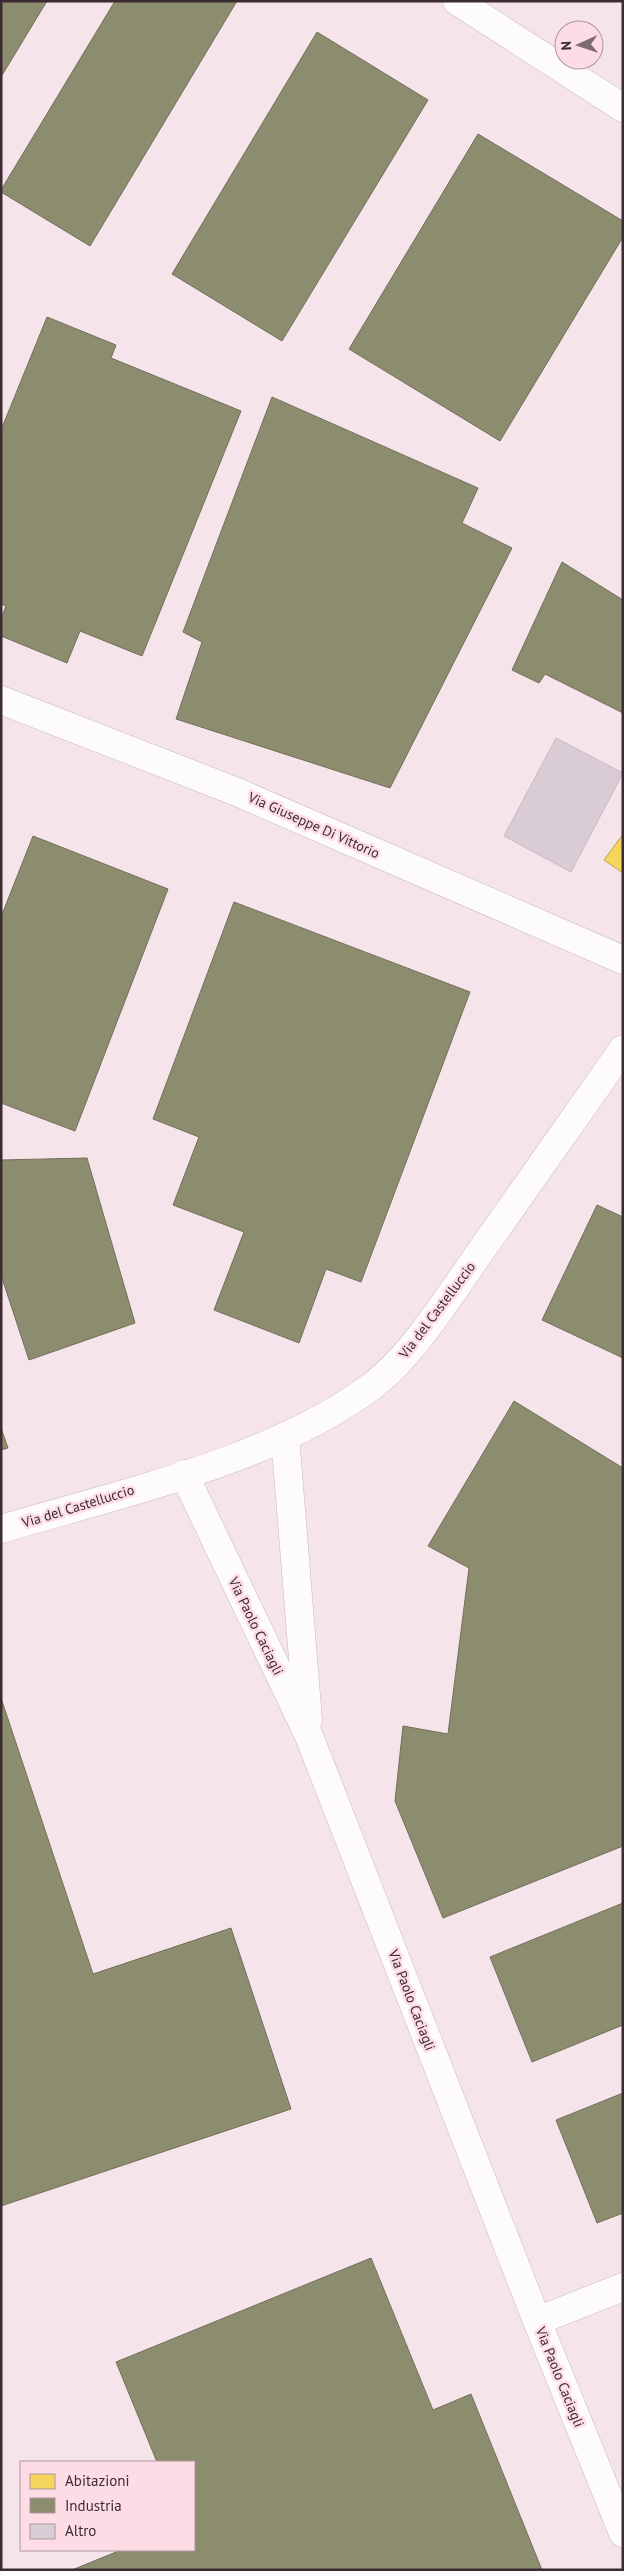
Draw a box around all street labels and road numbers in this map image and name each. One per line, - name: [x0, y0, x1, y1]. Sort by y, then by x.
- street label: Via Giuseppe Di Vittorio: [245, 787, 383, 862]
- street label: Via del Castelluccio: [394, 1258, 479, 1363]
- street label: Via del Castelluccio: [19, 1480, 136, 1532]
- street label: Via Paolo Caciagli: [224, 1573, 287, 1678]
- street label: Via Paolo Caciagli: [384, 1946, 439, 2053]
- street label: Via Paolo Caciagli: [531, 2323, 588, 2430]

